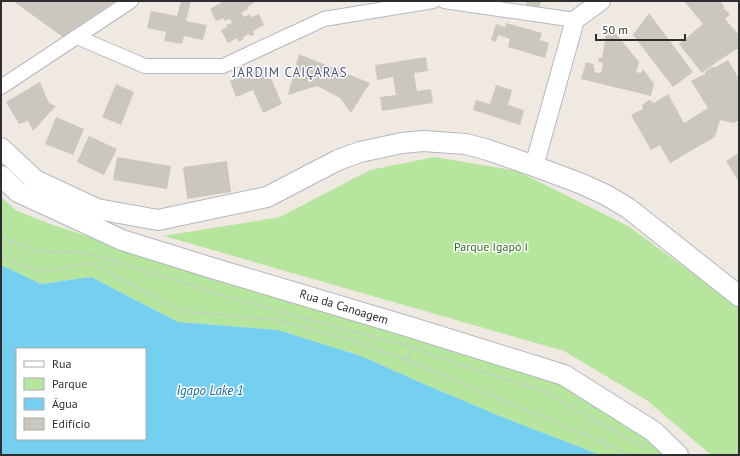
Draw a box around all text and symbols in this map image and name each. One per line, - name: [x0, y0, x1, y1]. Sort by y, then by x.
- scale bar: [596, 16, 685, 42]
- text: 50 m: [602, 22, 628, 37]
- district label: JARDIM CAIÇARAS: [231, 64, 348, 81]
- park label: Parque Igapó I: [454, 239, 528, 254]
- street label: Rua da Canoagem: [298, 286, 390, 327]
- legend: [16, 348, 146, 440]
- text: Rua: [52, 356, 71, 371]
- text: Parque: [52, 376, 87, 391]
- water label: Igapo Lake 1: [176, 382, 244, 399]
- text: Água: [52, 396, 78, 411]
- text: Edifício: [52, 416, 90, 431]

